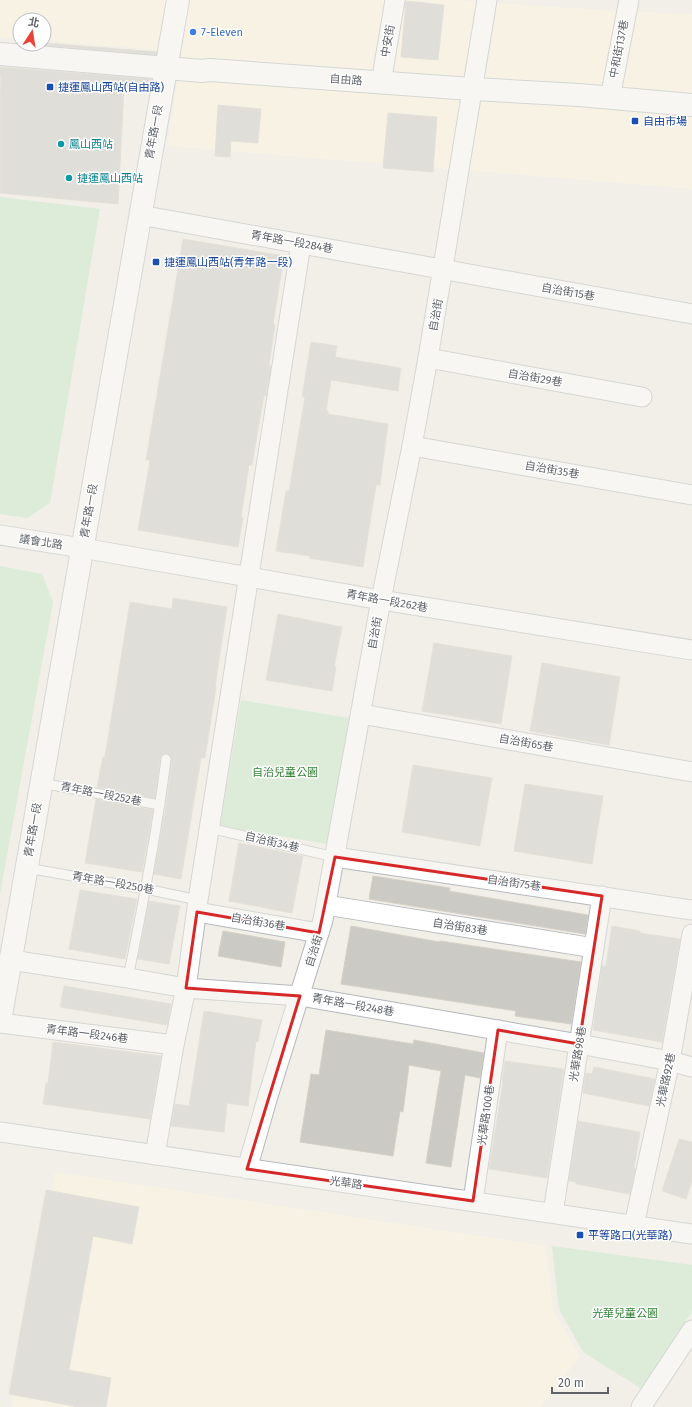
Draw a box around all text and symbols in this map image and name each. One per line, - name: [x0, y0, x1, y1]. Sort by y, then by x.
- north arrow: [12, 12, 52, 52]
- text: 北: [27, 15, 41, 30]
- street label: 中和街137巷: [607, 19, 631, 79]
- street label: 中安街: [379, 24, 397, 58]
- place label: 7-Eleven: [201, 26, 243, 39]
- marker: 7-Eleven: [188, 27, 198, 37]
- street label: 自由路: [329, 72, 363, 88]
- place label: 捷運鳳山西站(自由路): [58, 81, 165, 94]
- marker: 捷運鳳山西站(自由路): [45, 82, 55, 92]
- street label: 青年路一段: [143, 104, 165, 160]
- place label: 自由市場: [643, 115, 687, 128]
- marker: 自由市場: [630, 116, 640, 126]
- place label: 鳳山西站: [69, 138, 113, 151]
- marker: 鳳山西站: [56, 139, 66, 149]
- place label: 捷運鳳山西站: [77, 172, 143, 185]
- marker: 捷運鳳山西站: [64, 173, 74, 183]
- street label: 青年路一段284巷: [250, 228, 334, 256]
- place label: 捷運鳳山西站(青年路一段): [164, 256, 293, 269]
- marker: 捷運鳳山西站(青年路一段): [151, 257, 161, 267]
- street label: 自治街15巷: [540, 281, 596, 303]
- street label: 自治街: [427, 298, 445, 332]
- street label: 自治街29巷: [507, 367, 563, 389]
- street label: 自治街35巷: [524, 459, 580, 481]
- street label: 青年路一段: [78, 483, 100, 539]
- street label: 議會北路: [18, 532, 64, 552]
- street label: 青年路一段262巷: [345, 587, 429, 615]
- street label: 自治街: [366, 616, 384, 650]
- street label: 自治街65巷: [498, 732, 554, 754]
- park label: 自治兒童公園: [252, 766, 318, 779]
- street label: 青年路一段252巷: [59, 780, 143, 808]
- street label: 青年路一段: [22, 802, 44, 858]
- street label: 自治街34巷: [244, 829, 300, 855]
- street label: 青年路一段250巷: [71, 869, 155, 897]
- street label: 自治街75巷: [486, 873, 542, 893]
- street label: 自治街36巷: [230, 911, 286, 933]
- street label: 自治街83巷: [432, 916, 488, 938]
- street label: 自治街: [303, 933, 325, 969]
- street label: 青年路一段248巷: [311, 991, 395, 1019]
- street label: 青年路一段246巷: [45, 1022, 129, 1046]
- street label: 光華路98巷: [567, 1025, 589, 1083]
- street label: 光華路92巷: [654, 1052, 678, 1108]
- street label: 光華路100巷: [475, 1084, 497, 1146]
- street label: 光華路: [329, 1174, 363, 1192]
- place label: 平等路口(光華路): [588, 1229, 673, 1242]
- marker: 平等路口(光華路): [575, 1230, 585, 1240]
- park label: 光華兒童公園: [592, 1307, 658, 1320]
- scale bar: [552, 1369, 608, 1395]
- text: 20 m: [558, 1376, 584, 1390]

